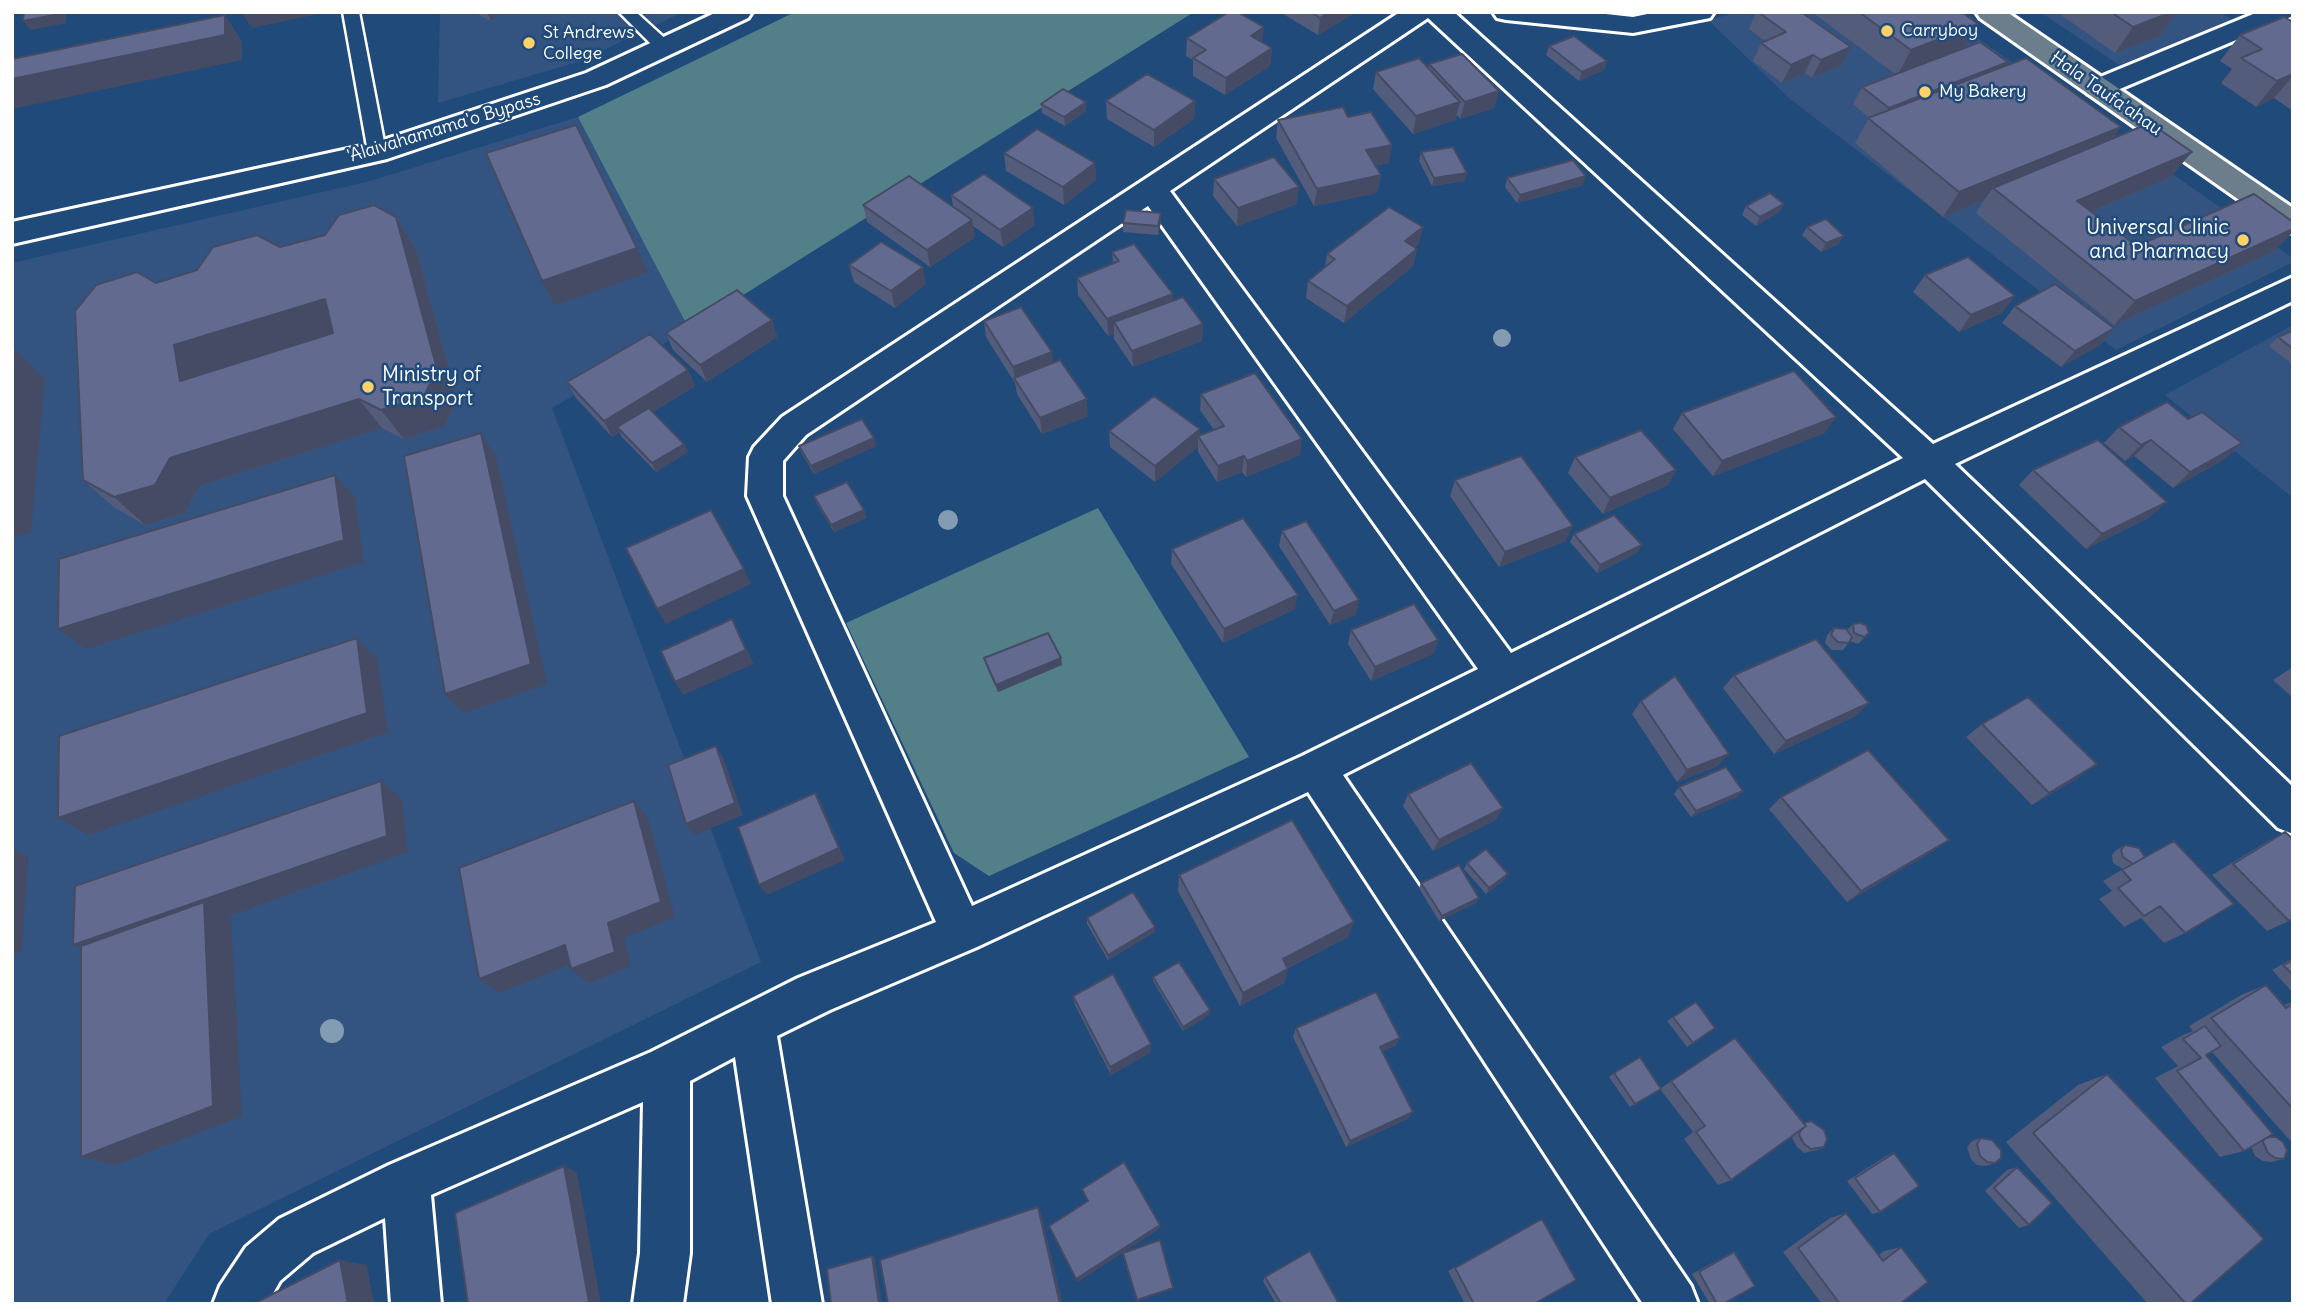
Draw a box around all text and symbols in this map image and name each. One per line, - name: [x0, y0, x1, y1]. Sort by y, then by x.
- place label: Carryboy: [1901, 20, 1978, 42]
- place label: St Andrews College: [543, 22, 634, 64]
- marker: Carryboy: [1879, 23, 1895, 39]
- marker: St Andrews College: [521, 35, 537, 51]
- street label: Hala Taufa'ahau: [2046, 48, 2166, 140]
- place label: My Bakery: [1939, 81, 2026, 103]
- marker: My Bakery: [1917, 84, 1933, 100]
- street label: 'Alaivahamama'o Bypass: [345, 88, 543, 168]
- place label: Universal Clinic and Pharmacy: [2086, 215, 2229, 265]
- marker: Universal Clinic and Pharmacy: [2235, 232, 2251, 248]
- place label: Ministry of Transport: [382, 362, 481, 412]
- marker: Ministry of Transport: [360, 379, 376, 395]

